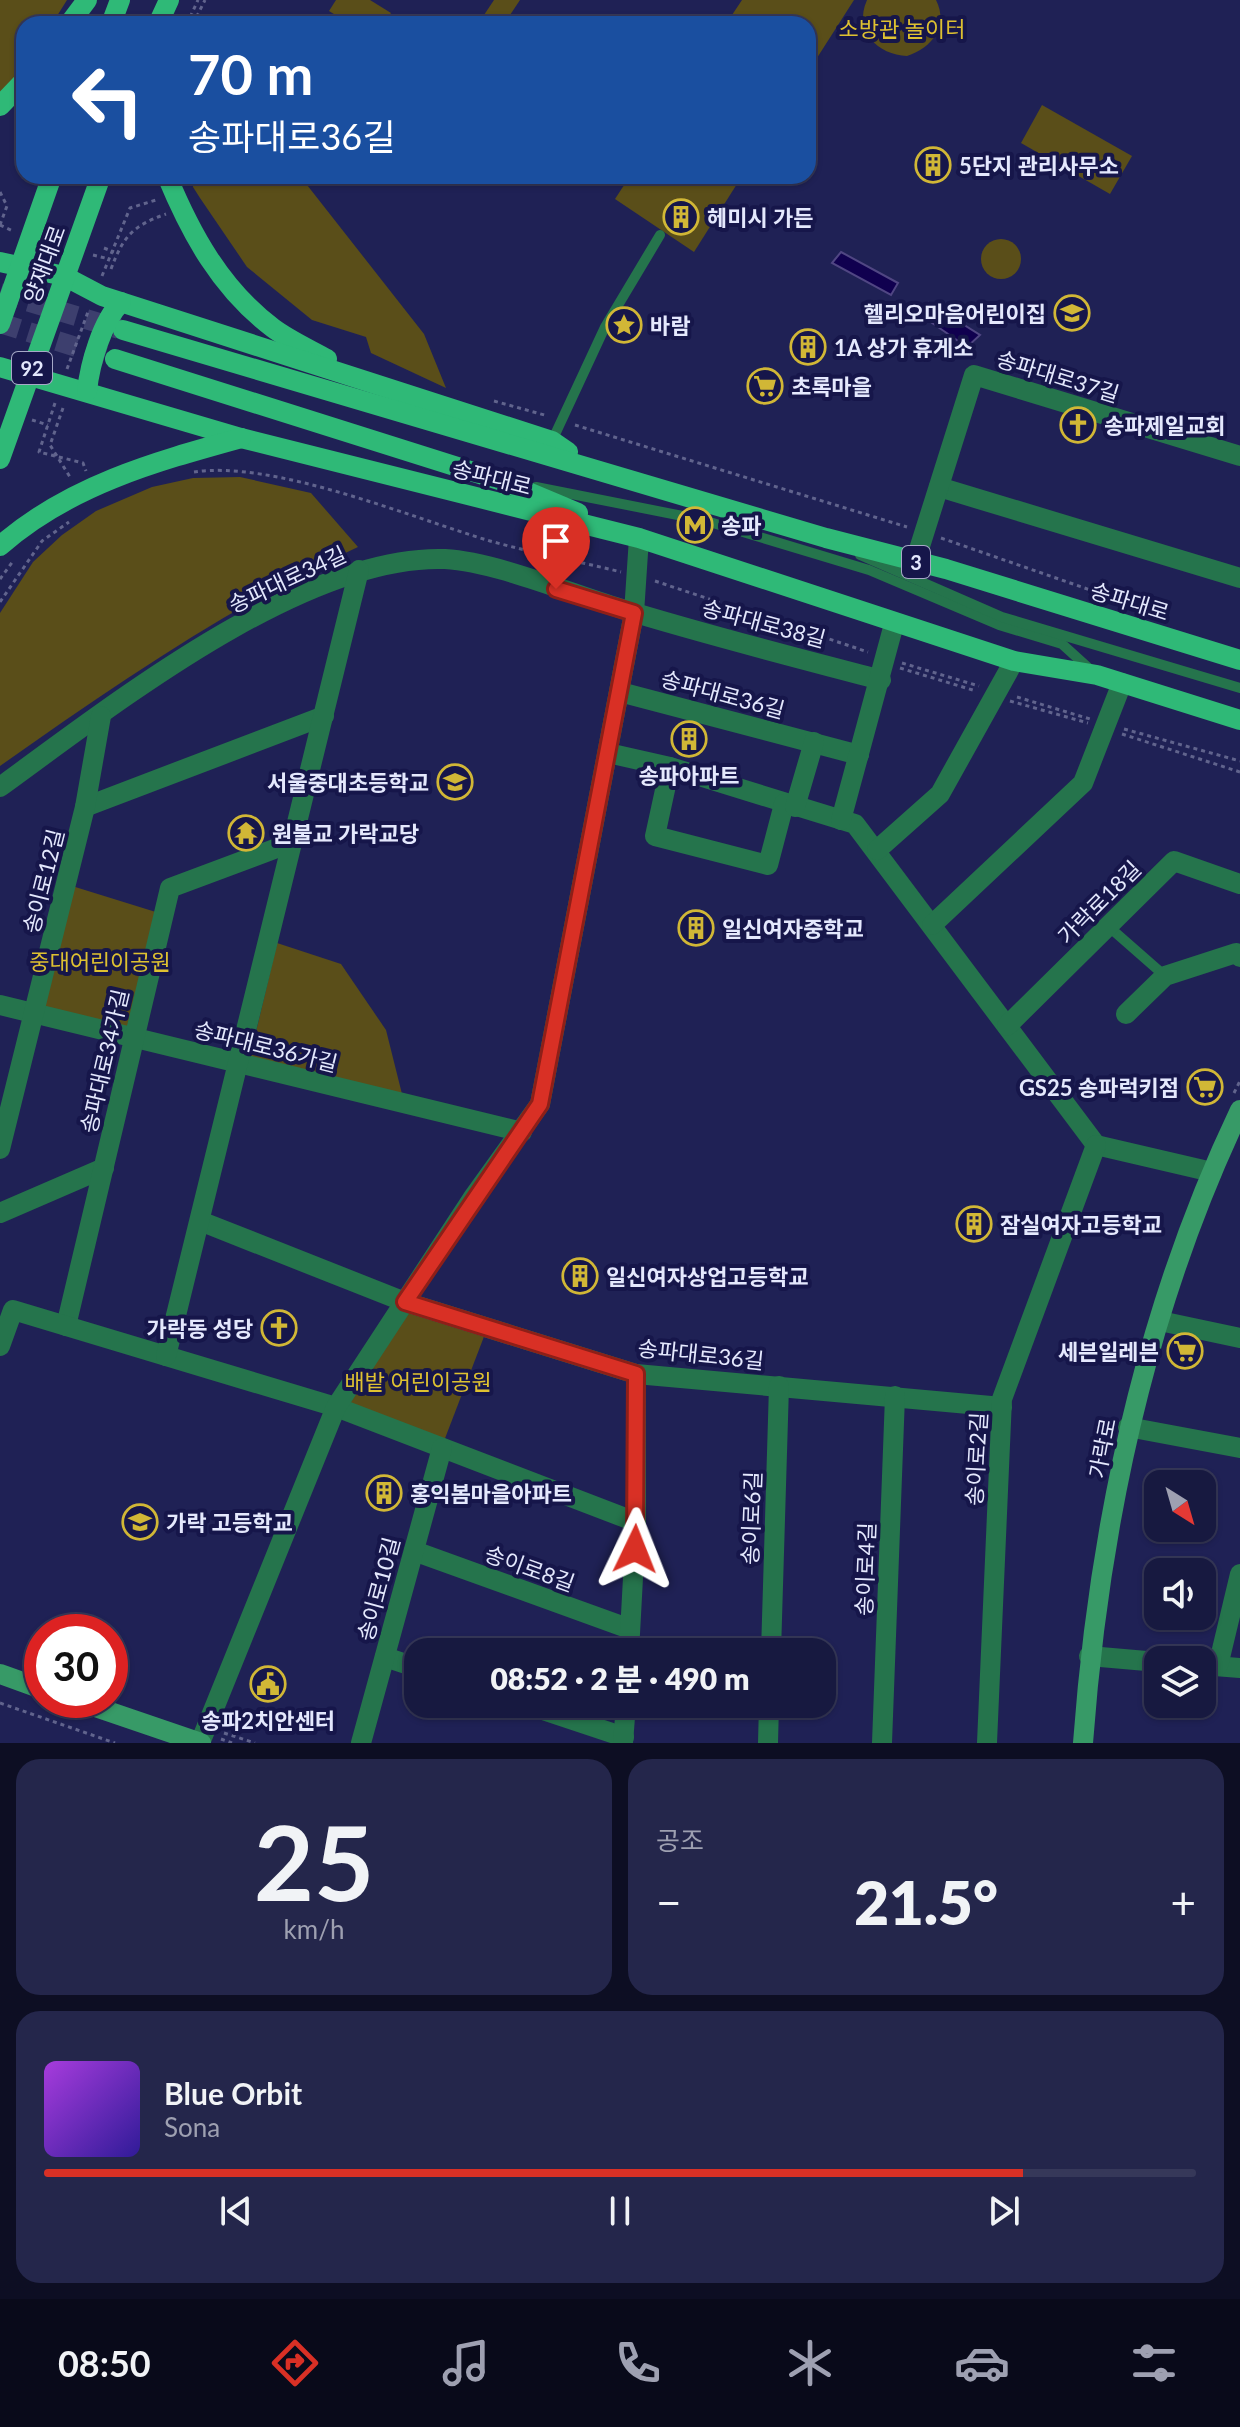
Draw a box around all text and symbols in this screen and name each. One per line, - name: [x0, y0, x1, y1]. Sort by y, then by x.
- park label: 소방관 놀이터: [838, 15, 966, 42]
- text: 70 m: [188, 40, 313, 107]
- icon: left: [56, 48, 160, 152]
- text: 송파대로36길: [188, 114, 395, 158]
- building icon: 5단지 관리사무소: [914, 146, 952, 184]
- place label: 5단지 관리사무소: [959, 152, 1119, 179]
- building icon: 헤미시 가든: [662, 198, 700, 236]
- place label: 헤미시 가든: [707, 204, 814, 231]
- street label: 양재대로: [17, 221, 71, 307]
- school or university icon: 헬리오마음어린이집: [1053, 294, 1091, 332]
- place label: 헬리오마음어린이집: [864, 300, 1046, 327]
- place icon: 바람: [605, 306, 643, 344]
- place label: 바람: [650, 312, 690, 339]
- building icon: 1A 상가 휴게소: [789, 328, 827, 366]
- place label: 1A 상가 휴게소: [834, 334, 973, 361]
- street label: 송파대로37길: [993, 345, 1123, 407]
- road number: 92: [12, 352, 52, 384]
- supermarket icon: 초록마을: [746, 367, 784, 405]
- place label: 초록마을: [791, 373, 872, 400]
- church icon: 송파제일교회: [1059, 406, 1097, 444]
- place label: 송파제일교회: [1104, 412, 1225, 439]
- street label: 송파대로: [449, 454, 535, 500]
- metro station icon: 송파: [676, 506, 714, 544]
- pin: [522, 507, 590, 589]
- place label: 송파: [721, 512, 761, 539]
- icon: arrive: [534, 519, 578, 563]
- street label: 송파대로34길: [224, 540, 350, 618]
- road number: 3: [902, 546, 930, 578]
- street label: 송파대로: [1087, 576, 1173, 626]
- street label: 송파대로38길: [699, 594, 829, 652]
- street label: 송파대로36길: [658, 665, 788, 723]
- building icon: 송파아파트: [670, 720, 708, 758]
- place label: 송파아파트: [638, 762, 740, 789]
- school or university icon: 서울중대초등학교: [436, 763, 474, 801]
- place label: 서울중대초등학교: [267, 769, 429, 796]
- temple icon: 원불교 가락교당: [227, 814, 265, 852]
- place label: 원불교 가락교당: [272, 820, 419, 847]
- street label: 송이로12길: [17, 826, 69, 936]
- street label: 가락로18길: [1052, 855, 1146, 949]
- building icon: 일신여자중학교: [677, 909, 715, 947]
- place label: 일신여자중학교: [722, 915, 864, 942]
- park label: 중대어린이공원: [29, 948, 171, 975]
- street label: 송파대로34가길: [74, 986, 134, 1136]
- street label: 송파대로36가길: [191, 1015, 341, 1077]
- supermarket icon: GS25 송파럭키점: [1186, 1068, 1224, 1106]
- place label: GS25 송파럭키점: [1019, 1074, 1179, 1101]
- building icon: 잠실여자고등학교: [955, 1205, 993, 1243]
- place label: 잠실여자고등학교: [1000, 1211, 1162, 1238]
- building icon: 일신여자상업고등학교: [561, 1257, 599, 1295]
- place label: 일신여자상업고등학교: [606, 1263, 808, 1290]
- church icon: 가락동 성당: [260, 1309, 298, 1347]
- place label: 가락동 성당: [146, 1315, 253, 1342]
- supermarket icon: 세븐일레븐: [1166, 1332, 1204, 1370]
- street label: 송파대로36길: [637, 1334, 765, 1374]
- place label: 세븐일레븐: [1058, 1338, 1159, 1365]
- park label: 배밭 어린이공원: [344, 1368, 492, 1395]
- street label: 송이로2길: [960, 1411, 992, 1507]
- street label: 가락로: [1083, 1416, 1121, 1480]
- north arrow: [1144, 1470, 1216, 1542]
- map controls: [1144, 1470, 1216, 1718]
- street label: 송이로6길: [736, 1471, 766, 1565]
- building icon: 홍익봄마을아파트: [365, 1474, 403, 1512]
- place label: 홍익봄마을아파트: [410, 1480, 572, 1507]
- school or university icon: 가락 고등학교: [121, 1503, 159, 1541]
- position arrow: [593, 1507, 677, 1591]
- place label: 가락 고등학교: [166, 1509, 293, 1536]
- street label: 송이로4길: [850, 1522, 880, 1616]
- street label: 송이로10길: [351, 1534, 405, 1644]
- street label: 송이로8길: [481, 1539, 579, 1597]
- button: sound: [1144, 1558, 1216, 1630]
- speed limit sign: 30: [24, 1614, 128, 1718]
- button: layers: [1144, 1646, 1216, 1718]
- text: 08:52 · 2 분 · 490 m: [490, 1660, 750, 1696]
- public building icon: 송파2치안센터: [249, 1665, 287, 1703]
- place label: 송파2치안센터: [201, 1707, 335, 1734]
- text: 25: [254, 1798, 374, 1923]
- text: 공조: [656, 1824, 704, 1856]
- text: 21.5°: [854, 1866, 998, 1938]
- text: −: [656, 1876, 682, 1928]
- text: +: [1170, 1876, 1196, 1928]
- text: km/h: [284, 1913, 344, 1945]
- text: Blue Orbit: [164, 2075, 302, 2111]
- text: Sona: [164, 2111, 220, 2143]
- icon: previous: [214, 2189, 258, 2233]
- icon: pause: [598, 2189, 642, 2233]
- icon: next: [982, 2189, 1026, 2233]
- icon: directions: [267, 2335, 323, 2391]
- icon: music: [438, 2335, 494, 2391]
- icon: phone: [610, 2335, 666, 2391]
- icon: climate: [782, 2335, 838, 2391]
- icon: car: [954, 2335, 1010, 2391]
- icon: filters: [1126, 2335, 1182, 2391]
- text: 08:50: [58, 2341, 151, 2385]

